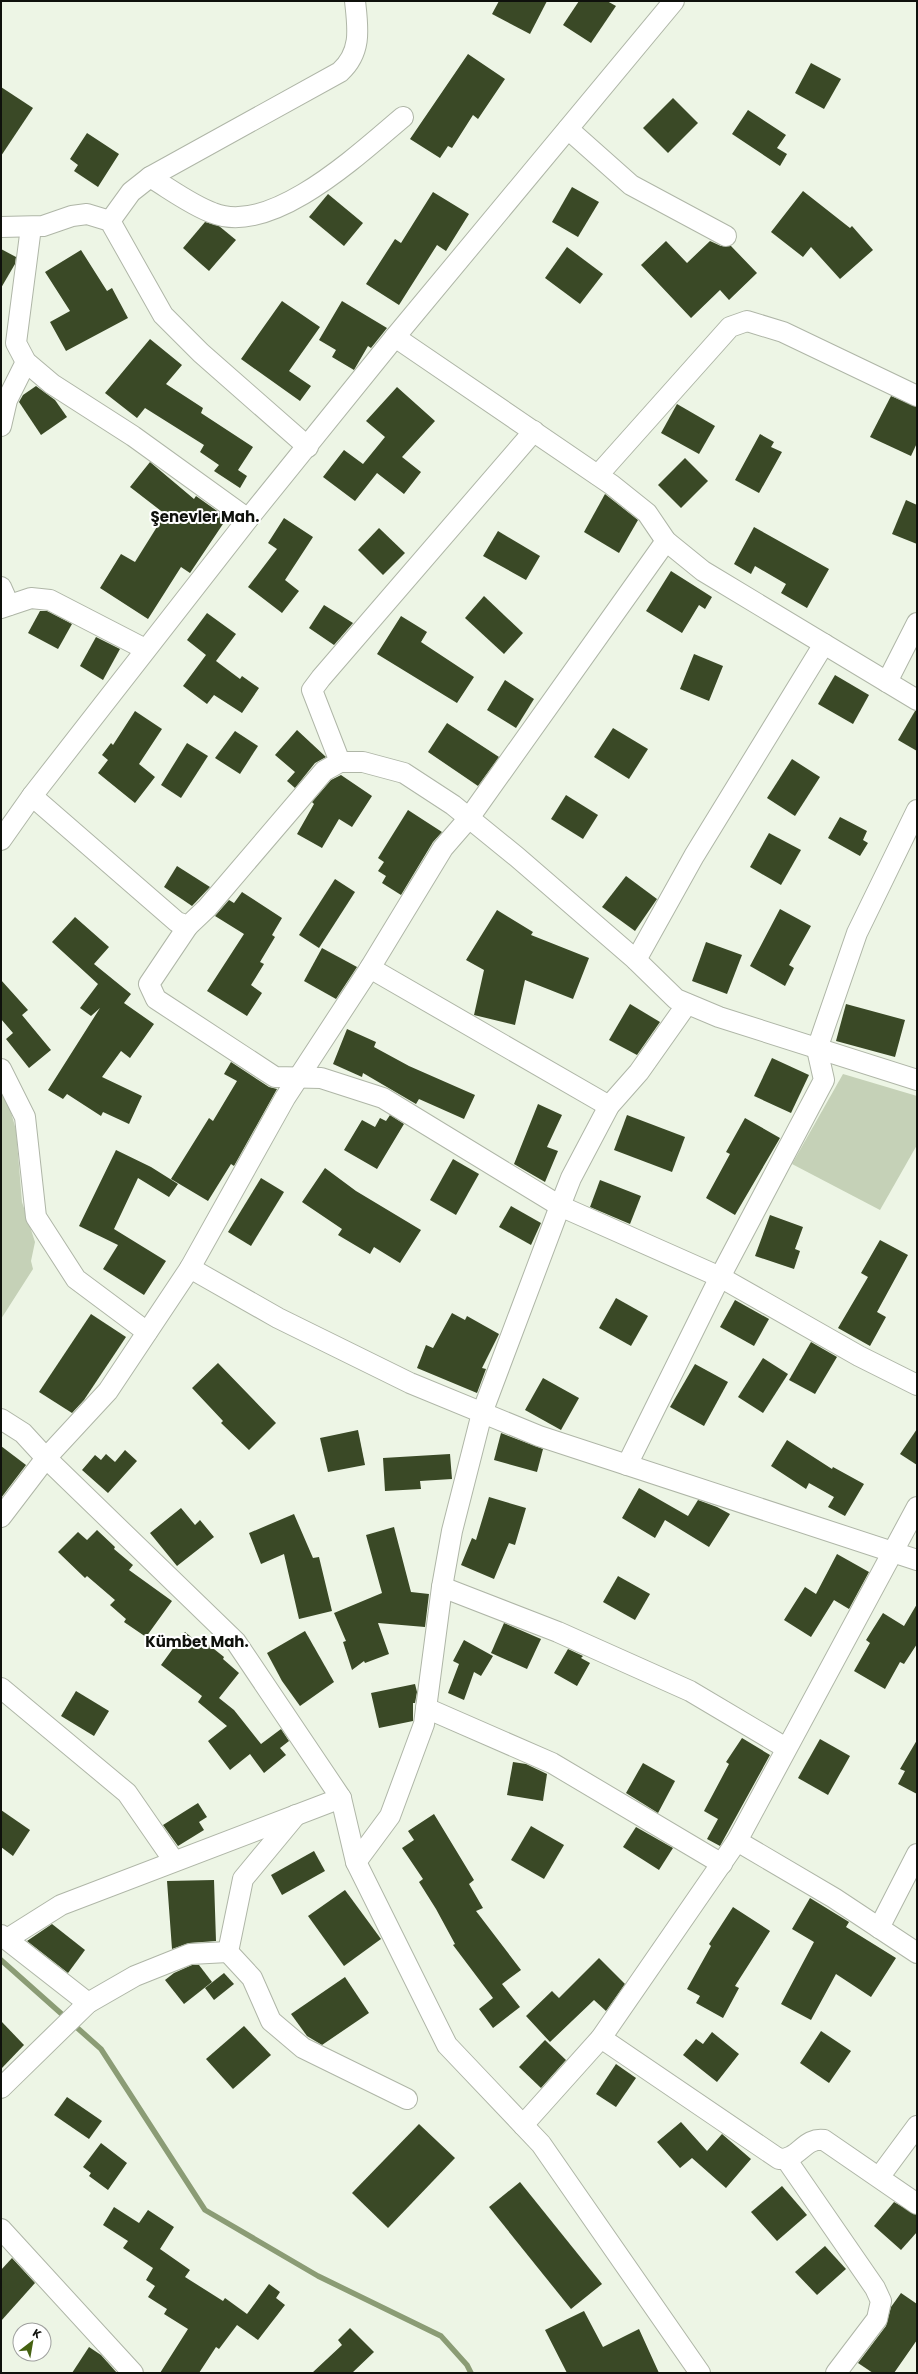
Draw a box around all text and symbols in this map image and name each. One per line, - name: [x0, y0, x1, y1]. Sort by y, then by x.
- district label: Şenevler Mah.: [151, 506, 259, 527]
- district label: Kümbet Mah.: [145, 1631, 249, 1652]
- north arrow: [12, 2322, 52, 2362]
- text: K: [30, 2325, 45, 2342]

